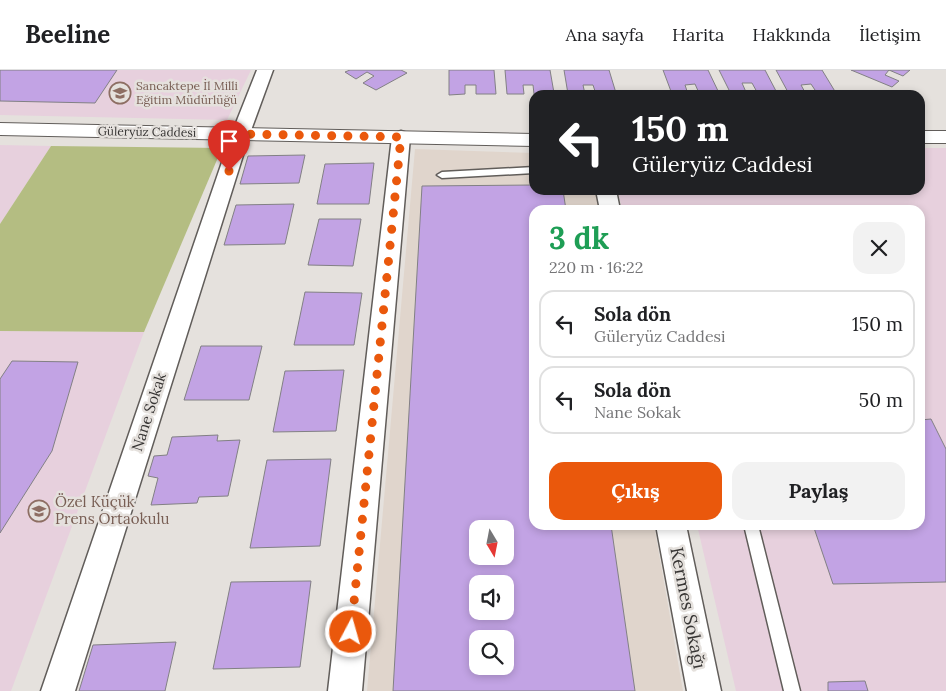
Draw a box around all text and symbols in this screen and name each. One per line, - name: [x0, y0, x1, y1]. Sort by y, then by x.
- text: Beeline: [25, 19, 110, 50]
- text: Ana sayfa: [566, 23, 644, 46]
- text: Harita: [672, 23, 724, 46]
- text: Hakkında: [752, 23, 831, 46]
- text: İletişim: [859, 23, 921, 46]
- place label: Sancaktepe İl Milli Eğitim Müdürlüğü: [136, 78, 238, 107]
- school or university icon: Sancaktepe İl Milli Eğitim Müdürlüğü: [108, 81, 132, 105]
- text: 150 m: [632, 106, 729, 151]
- icon: left: [549, 110, 614, 175]
- pin: [208, 120, 250, 171]
- street label: Güleryüz Caddesi: [98, 123, 196, 140]
- icon: arrive: [215, 127, 243, 155]
- text: Güleryüz Caddesi: [632, 150, 813, 178]
- text: 3 dk: [549, 219, 609, 257]
- button: close: [853, 222, 905, 274]
- text: 220 m · 16:22: [549, 257, 643, 277]
- text: Sola dön: [594, 302, 671, 326]
- icon: left: [551, 310, 579, 338]
- text: 150 m: [852, 312, 903, 336]
- text: Güleryüz Caddesi: [594, 326, 726, 346]
- street label: Nane Sokak: [127, 370, 170, 453]
- text: Sola dön: [594, 378, 671, 402]
- icon: left: [551, 386, 579, 414]
- text: 50 m: [859, 388, 903, 412]
- text: Nane Sokak: [594, 402, 681, 422]
- button: Çıkış: [549, 462, 722, 520]
- button: Paylaş: [732, 462, 905, 520]
- place label: Özel Küçük Prens Ortaokulu: [55, 492, 170, 528]
- school or university icon: Özel Küçük Prens Ortaokulu: [27, 499, 51, 523]
- north arrow: [469, 520, 514, 565]
- map controls: [469, 520, 514, 675]
- street label: Kermes Sokağı: [665, 545, 712, 671]
- button: sound: [469, 575, 514, 620]
- position arrow: [324, 605, 376, 657]
- button: search: [469, 630, 514, 675]

